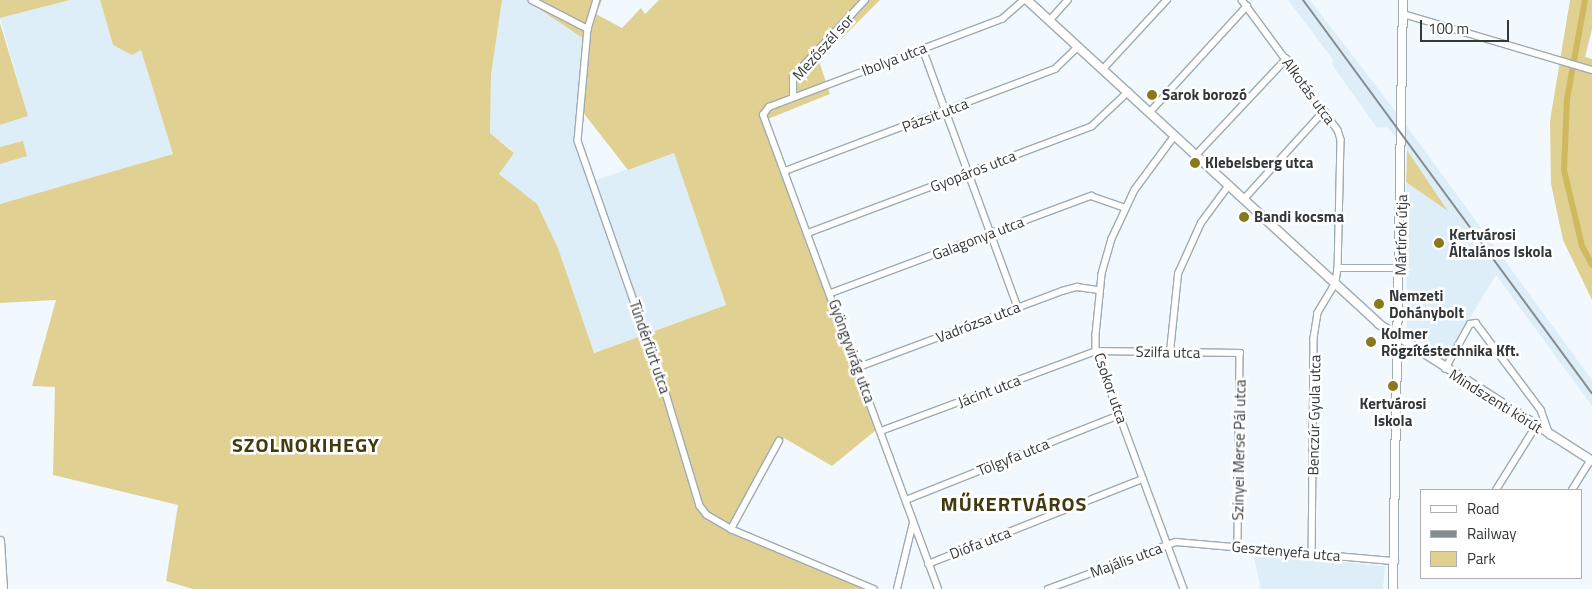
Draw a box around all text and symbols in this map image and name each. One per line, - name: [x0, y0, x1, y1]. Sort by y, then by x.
- street label: Mezőszél sor: [789, 10, 857, 84]
- scale bar: [1422, 10, 1511, 42]
- text: 100 m: [1428, 17, 1469, 40]
- street label: Ibolya utca: [859, 38, 929, 80]
- street label: Alkotás utca: [1279, 54, 1339, 128]
- place label: Sarok borozó: [1162, 86, 1247, 104]
- marker: Sarok borozó: [1146, 89, 1158, 101]
- street label: Pázsit utca: [899, 94, 971, 136]
- street label: Gyopáros utca: [928, 146, 1018, 196]
- place label: Klebelsberg utca: [1205, 154, 1313, 172]
- marker: Klebelsberg utca: [1189, 157, 1201, 169]
- street label: Mártírok útja: [1391, 194, 1411, 276]
- place label: Bandi kocsma: [1254, 208, 1344, 226]
- marker: Bandi kocsma: [1238, 211, 1250, 223]
- street label: Galagonya utca: [930, 212, 1026, 264]
- place label: Kertvárosi Általános Iskola: [1449, 225, 1552, 260]
- marker: Kertvárosi Általános Iskola: [1433, 237, 1445, 249]
- place label: Nemzeti Dohánybolt: [1389, 286, 1464, 321]
- street label: Gyöngyvirág utca: [825, 297, 879, 405]
- street label: Tündérfürt utca: [626, 298, 674, 396]
- street label: Vadrózsa utca: [933, 298, 1023, 346]
- marker: Nemzeti Dohánybolt: [1373, 298, 1385, 310]
- place label: Kolmer Rögzítéstechnika Kft.: [1381, 324, 1519, 359]
- marker: Kolmer Rögzítéstechnika Kft.: [1365, 336, 1377, 348]
- street label: Szilfa utca: [1135, 342, 1201, 362]
- street label: Csokor utca: [1090, 350, 1132, 426]
- street label: Benczúr Gyula utca: [1304, 355, 1324, 475]
- street label: Mindszenti körút: [1446, 365, 1546, 437]
- street label: Jácint utca: [955, 371, 1023, 411]
- street label: Szinyei Merse Pál utca: [1229, 379, 1249, 521]
- marker: Kertvárosi Iskola: [1387, 380, 1399, 392]
- place label: Kertvárosi Iskola: [1360, 394, 1426, 429]
- district label: SZOLNOKIHEGY: [230, 432, 382, 456]
- street label: Tölgyfa utca: [974, 434, 1052, 480]
- legend: [1420, 489, 1582, 579]
- district label: MŰKERTVÁROS: [939, 491, 1089, 515]
- text: Road: [1467, 497, 1499, 520]
- text: Railway: [1467, 522, 1517, 545]
- street label: Diófa utca: [947, 523, 1013, 563]
- street label: Gesztenyefa utca: [1231, 537, 1341, 565]
- street label: Majális utca: [1088, 539, 1164, 581]
- text: Park: [1467, 547, 1496, 570]

